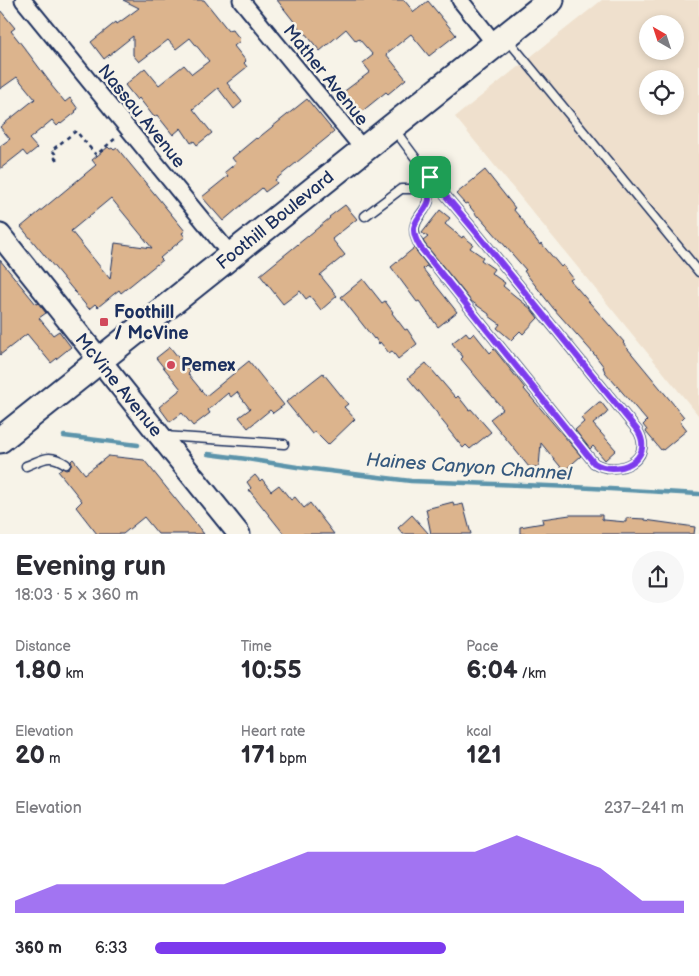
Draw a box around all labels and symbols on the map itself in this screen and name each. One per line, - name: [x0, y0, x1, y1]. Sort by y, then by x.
- north arrow: [639, 15, 684, 60]
- street label: Mather Avenue: [279, 21, 373, 130]
- street label: Nassau Avenue: [93, 60, 190, 173]
- pin: [409, 156, 451, 198]
- street label: Foothill Boulevard: [212, 167, 338, 274]
- place label: Foothill / McVine: [114, 302, 189, 344]
- marker: Foothill / McVine: [98, 316, 110, 328]
- street label: McVine Avenue: [71, 330, 167, 441]
- place label: Pemex: [181, 355, 235, 376]
- marker: Pemex: [165, 359, 177, 371]
- water label: Haines Canyon Channel: [365, 449, 573, 486]

